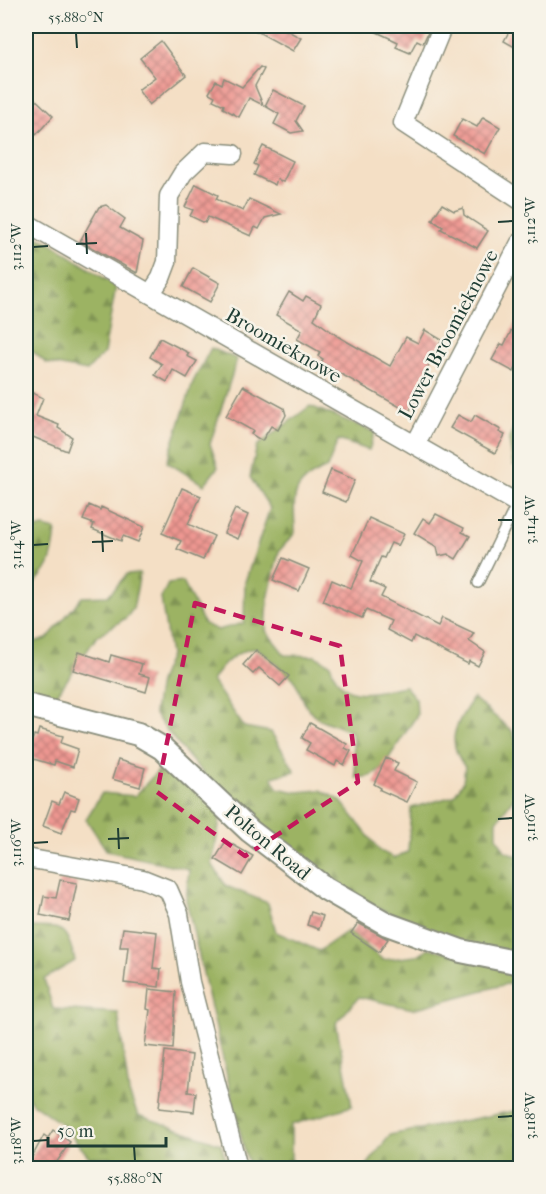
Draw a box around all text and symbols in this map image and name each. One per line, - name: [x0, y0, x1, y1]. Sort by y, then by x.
- text: 55.880°N: [48, 8, 105, 26]
- text: 3.112°W: [521, 196, 539, 245]
- text: 3.112°W: [7, 222, 25, 271]
- street label: Lower Broomieknowe: [394, 245, 503, 423]
- street label: Broomieknowe: [222, 303, 346, 388]
- text: 3.114°W: [521, 494, 539, 544]
- text: 3.114°W: [7, 519, 25, 569]
- text: 3.116°W: [521, 793, 539, 842]
- street label: Polton Road: [220, 800, 316, 886]
- text: 3.116°W: [7, 818, 25, 867]
- text: 3.118°W: [521, 1091, 539, 1140]
- scale bar: [48, 1110, 166, 1148]
- text: 3.118°W: [7, 1116, 25, 1165]
- text: 50 m: [57, 1121, 94, 1142]
- text: 55.880°N: [107, 1169, 164, 1187]

